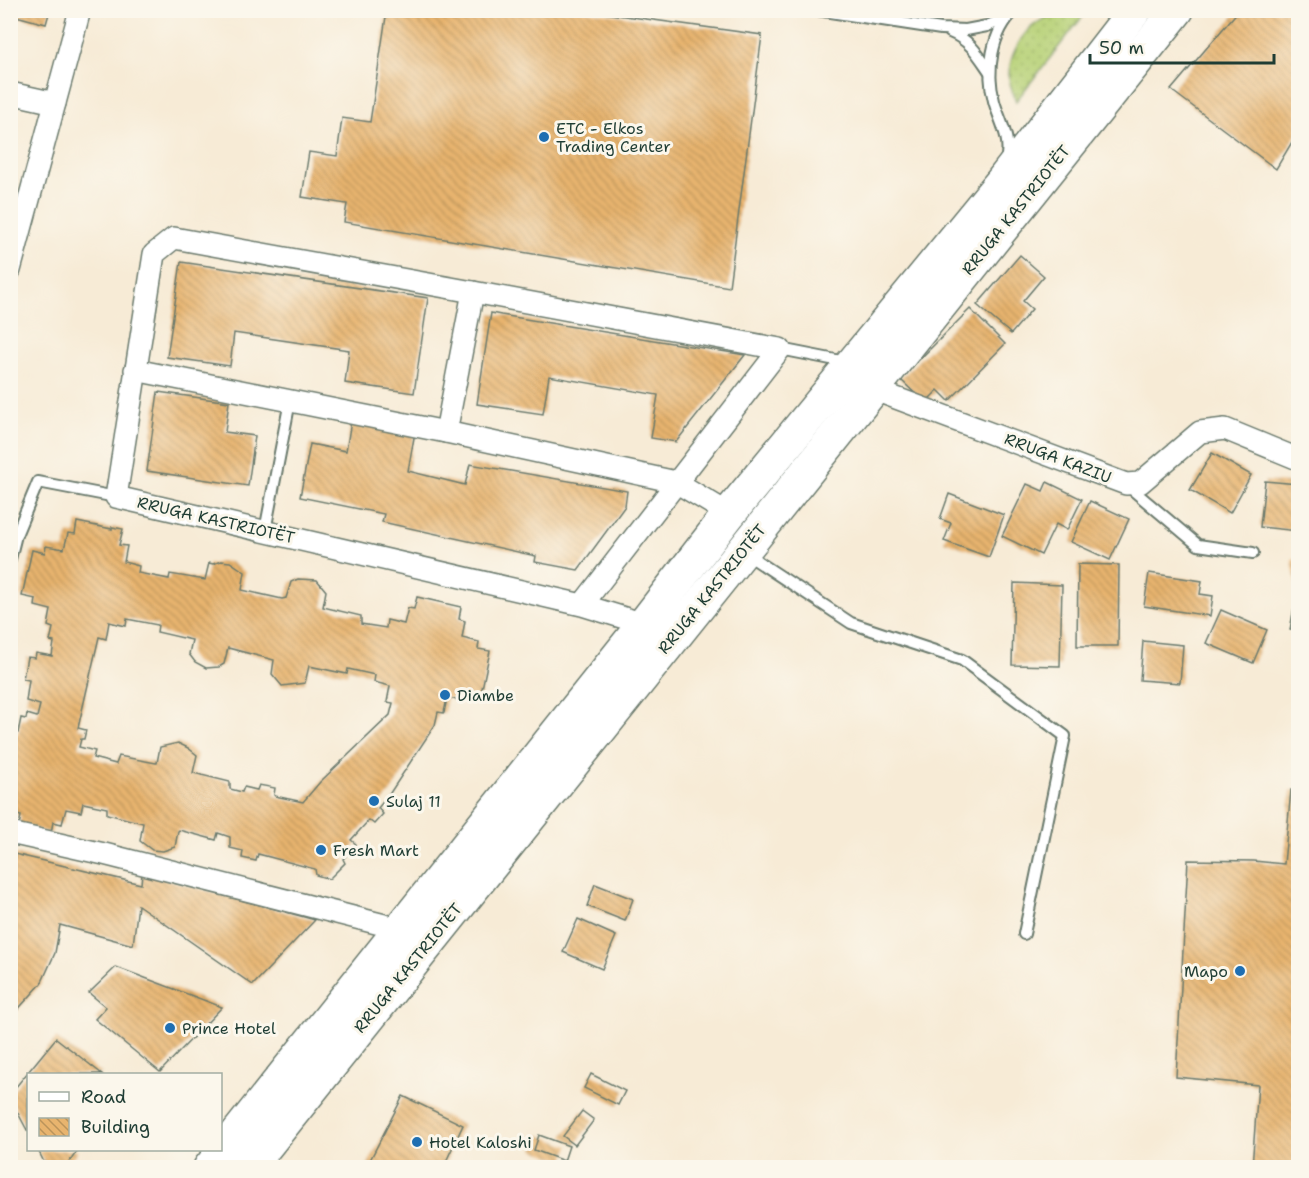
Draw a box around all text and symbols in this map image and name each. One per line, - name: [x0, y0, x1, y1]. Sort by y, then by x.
- scale bar: [1090, 27, 1274, 65]
- text: 50 m: [1099, 36, 1144, 60]
- place label: ETC - Elkos Trading Center: [556, 118, 671, 157]
- marker: ETC - Elkos Trading Center: [537, 130, 551, 144]
- street label: RRUGA KASTRIOTËT: [957, 141, 1075, 279]
- street label: RRUGA KAZIU: [1002, 428, 1114, 488]
- street label: RRUGA KASTRIOTËT: [135, 492, 297, 548]
- street label: RRUGA KASTRIOTËT: [653, 520, 771, 658]
- place label: Diambe: [457, 685, 514, 706]
- marker: Diambe: [438, 688, 452, 702]
- place label: Sulaj 11: [386, 791, 441, 812]
- marker: Sulaj 11: [367, 794, 381, 808]
- place label: Fresh Mart: [333, 840, 419, 861]
- marker: Fresh Mart: [314, 843, 328, 857]
- street label: RRUGA KASTRIOTËT: [349, 899, 467, 1037]
- place label: Mapo: [1184, 961, 1228, 982]
- marker: Mapo: [1233, 964, 1247, 978]
- place label: Prince Hotel: [182, 1018, 276, 1039]
- marker: Prince Hotel: [163, 1021, 177, 1035]
- legend: [27, 1073, 222, 1151]
- text: Road: [81, 1085, 126, 1109]
- text: Building: [81, 1115, 150, 1139]
- place label: Hotel Kaloshi: [429, 1132, 532, 1153]
- marker: Hotel Kaloshi: [410, 1135, 424, 1149]

